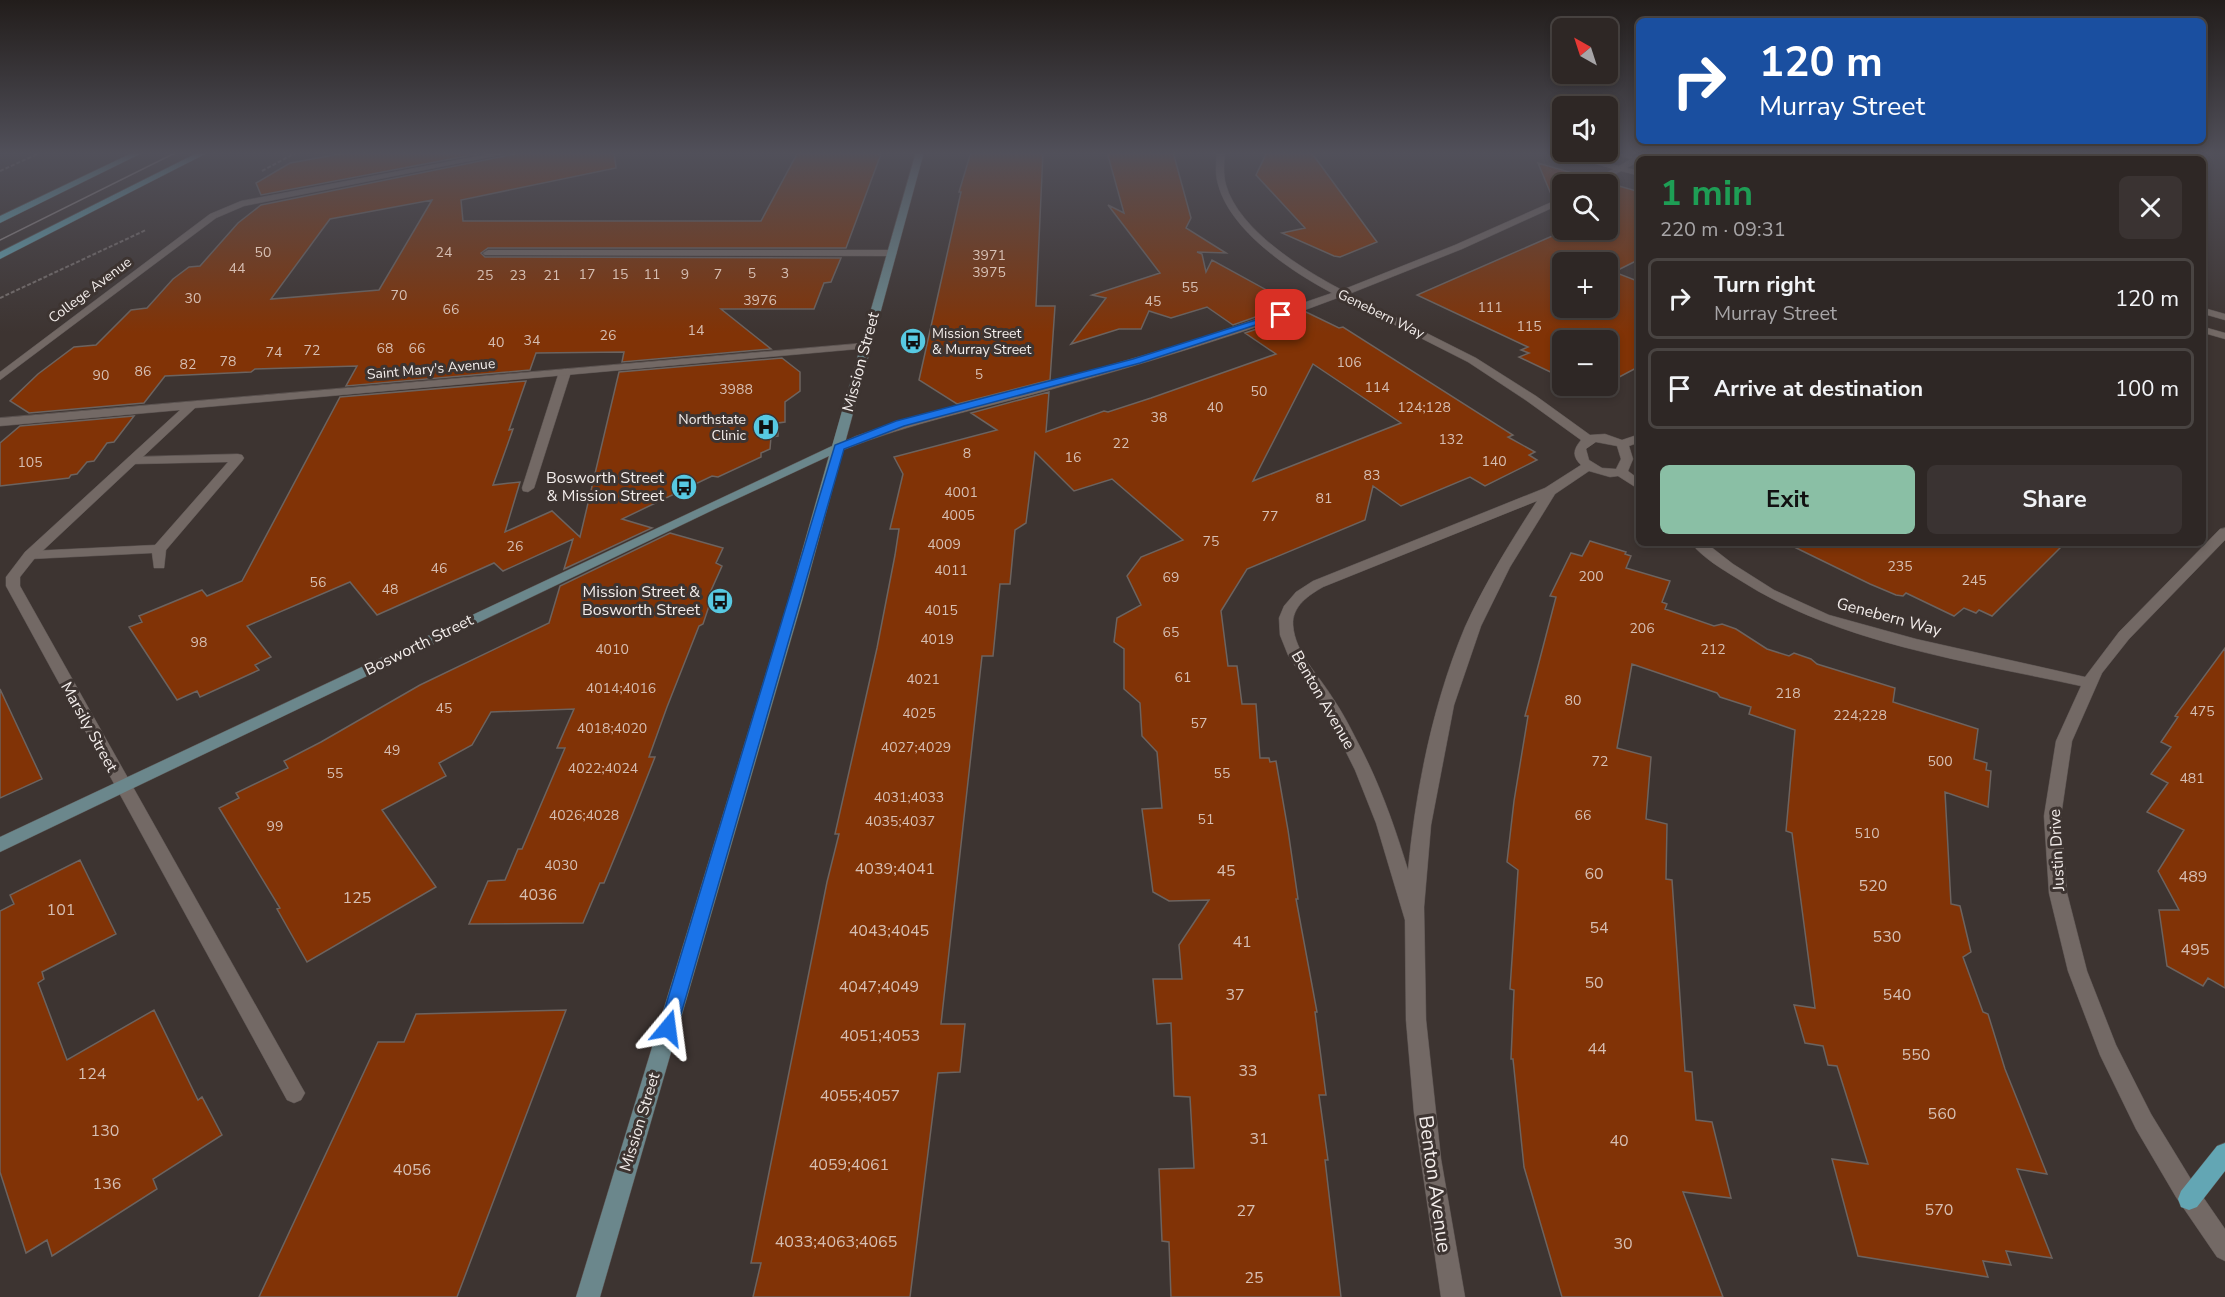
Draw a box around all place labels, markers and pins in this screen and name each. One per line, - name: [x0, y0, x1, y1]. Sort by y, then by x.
- pin: [1255, 289, 1306, 340]
- place label: Mission Street & Murray Street: [932, 324, 1032, 359]
- bus stop icon: Mission Street & Murray Street: [898, 326, 928, 356]
- place label: Northstate Clinic: [678, 410, 747, 445]
- hospital icon: Northstate Clinic: [751, 412, 781, 442]
- place label: Bosworth Street & Mission Street: [546, 467, 664, 507]
- bus stop icon: Bosworth Street & Mission Street: [669, 472, 699, 502]
- place label: Mission Street & Bosworth Street: [582, 581, 700, 621]
- bus stop icon: Mission Street & Bosworth Street: [705, 586, 735, 616]

